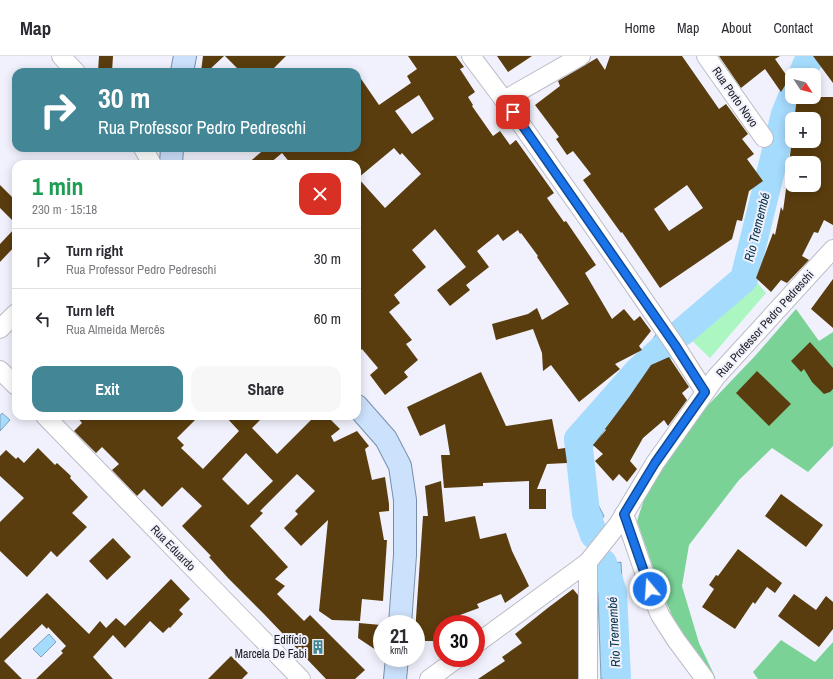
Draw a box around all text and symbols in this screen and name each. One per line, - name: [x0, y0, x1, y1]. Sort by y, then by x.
- text: Map: [20, 15, 51, 41]
- text: Home: [624, 19, 655, 37]
- text: Map: [677, 19, 699, 37]
- text: About: [721, 19, 751, 37]
- text: Contact: [773, 19, 813, 37]
- street label: Rua Porto Novo: [708, 64, 762, 130]
- north arrow: [785, 68, 821, 104]
- map controls: [785, 68, 821, 192]
- text: 30 m: [98, 79, 150, 117]
- icon: right: [32, 84, 84, 136]
- pin: [496, 95, 530, 129]
- icon: arrive: [502, 101, 524, 123]
- button: +: [785, 112, 821, 148]
- text: Rua Professor Pedro Pedreschi: [98, 115, 306, 140]
- button: −: [785, 156, 821, 192]
- text: 1 min: [32, 170, 83, 202]
- button: close: [299, 173, 341, 215]
- water label: Rio Tremembé: [740, 191, 774, 263]
- text: 230 m · 15:18: [32, 201, 97, 218]
- text: Turn right: [66, 240, 123, 261]
- icon: right: [32, 248, 54, 270]
- text: 30 m: [314, 248, 341, 269]
- text: Rua Professor Pedro Pedreschi: [66, 261, 217, 278]
- street label: Rua Professor Pedro Pedreschi: [713, 267, 817, 381]
- text: Turn left: [66, 300, 114, 321]
- icon: left: [32, 308, 54, 330]
- text: 60 m: [314, 308, 341, 329]
- text: Rua Almeida Mercês: [66, 321, 165, 338]
- button: Exit: [32, 366, 183, 412]
- button: Share: [191, 366, 341, 412]
- street label: Rua Eduardo: [147, 522, 199, 574]
- position arrow: [629, 568, 671, 610]
- water label: Rio Tremembé: [604, 596, 624, 668]
- speed limit sign: 30: [433, 615, 485, 667]
- text: 21: [390, 622, 408, 649]
- place label: Edifício Marcela De Fabi: [235, 632, 307, 662]
- building icon: Edifício Marcela De Fabi: [310, 639, 326, 655]
- text: km/h: [390, 644, 408, 657]

